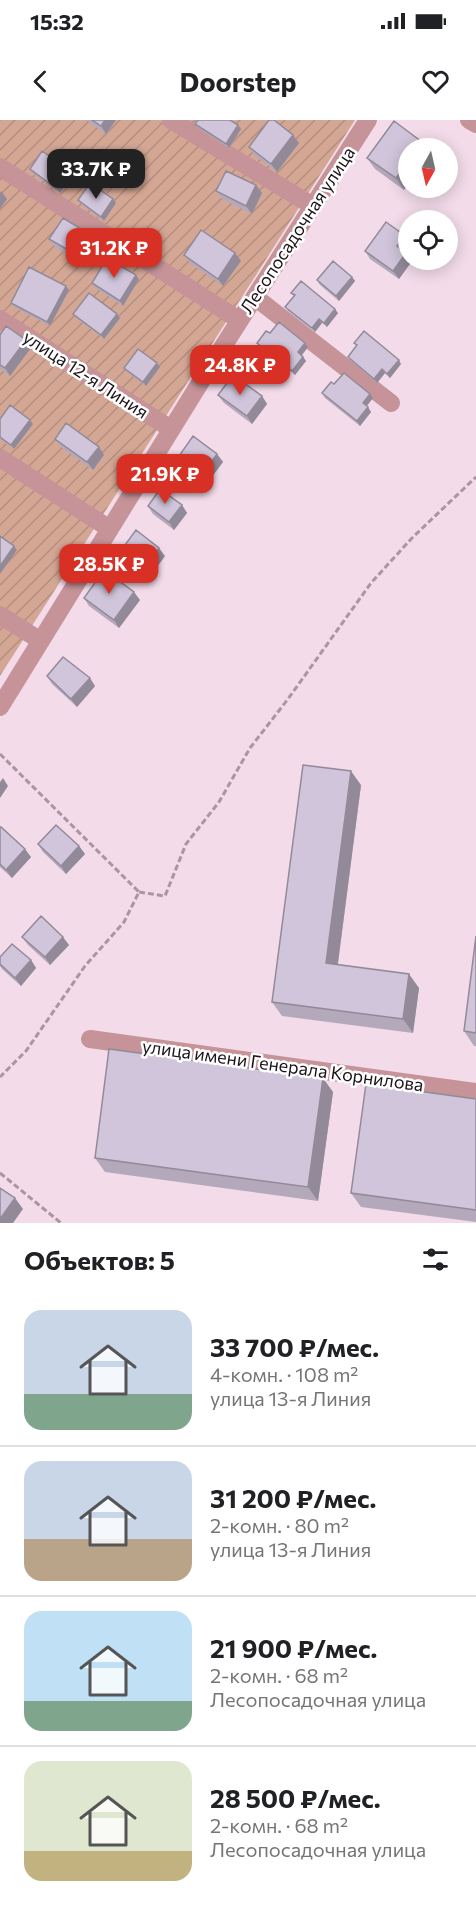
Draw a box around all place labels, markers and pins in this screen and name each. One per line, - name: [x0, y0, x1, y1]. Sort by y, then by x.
- pin: 33.7K ₽: [41, 149, 151, 200]
- pin: 31.2K ₽: [59, 228, 169, 279]
- pin: 24.8K ₽: [185, 345, 295, 396]
- pin: 21.9K ₽: [110, 454, 220, 505]
- pin: 28.5K ₽: [54, 544, 164, 595]

